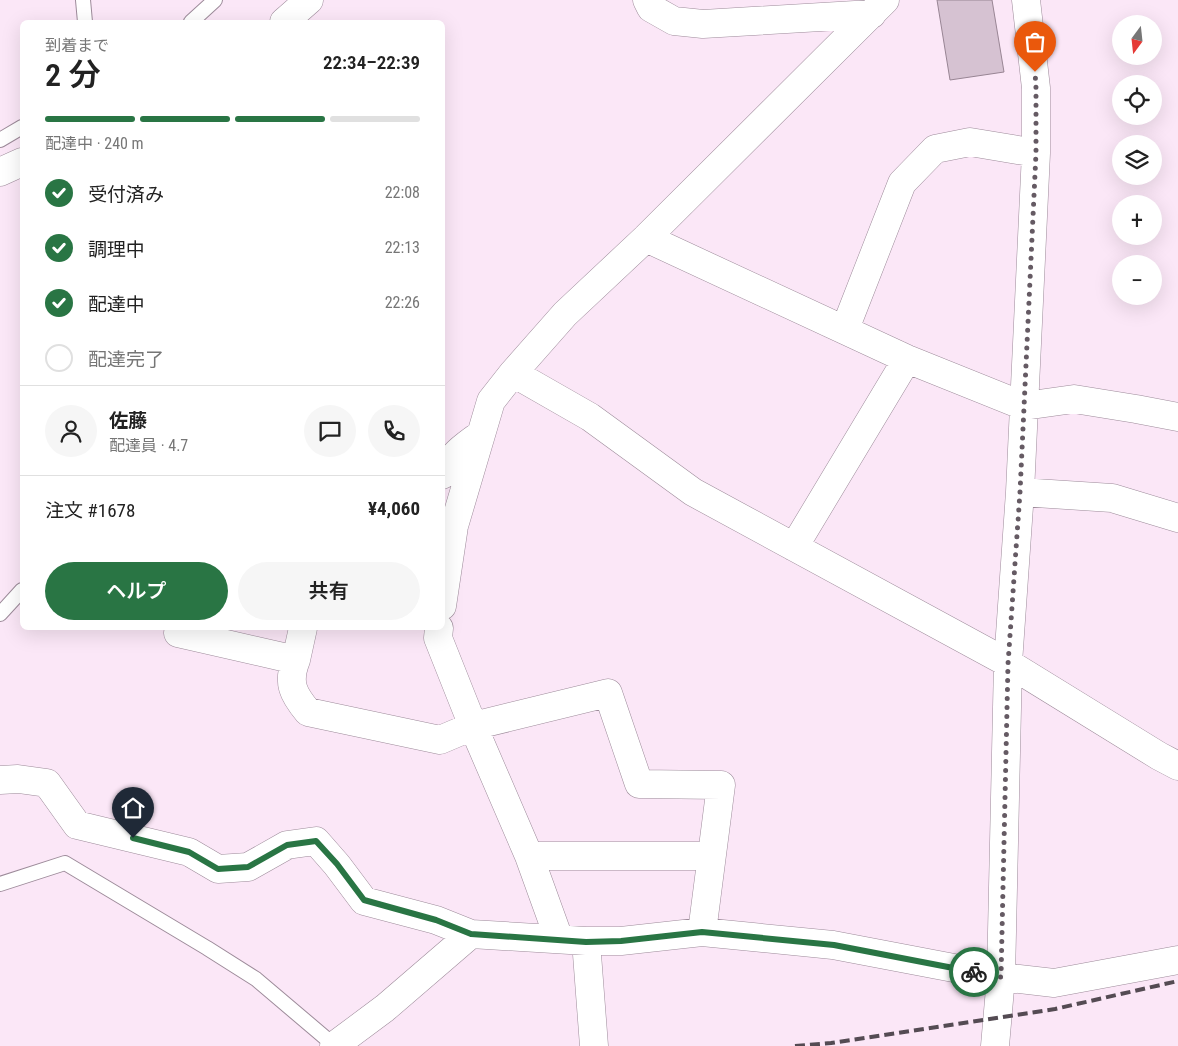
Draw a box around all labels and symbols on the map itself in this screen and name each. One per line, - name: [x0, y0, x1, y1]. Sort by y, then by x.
- north arrow: [1112, 15, 1162, 65]
- pin: [1014, 21, 1056, 72]
- pin: [112, 787, 154, 838]
- courier: [949, 947, 999, 997]

